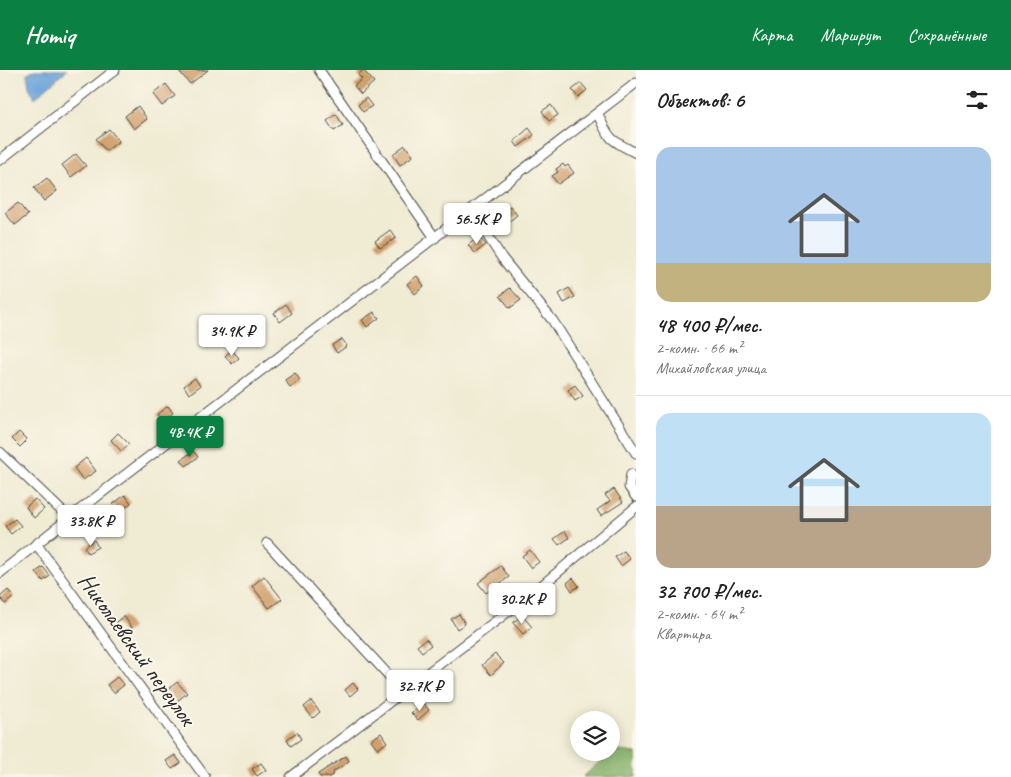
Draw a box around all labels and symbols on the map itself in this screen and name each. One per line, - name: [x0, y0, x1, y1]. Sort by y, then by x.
- pin: 56.5K ₽: [431, 202, 523, 245]
- pin: 34.9K ₽: [186, 314, 278, 357]
- pin: 48.4K ₽: [144, 416, 236, 458]
- pin: 33.8K ₽: [45, 504, 137, 547]
- street label: Николаевский переулок: [71, 567, 204, 733]
- pin: 30.2K ₽: [476, 582, 568, 625]
- pin: 32.7K ₽: [374, 670, 466, 712]

